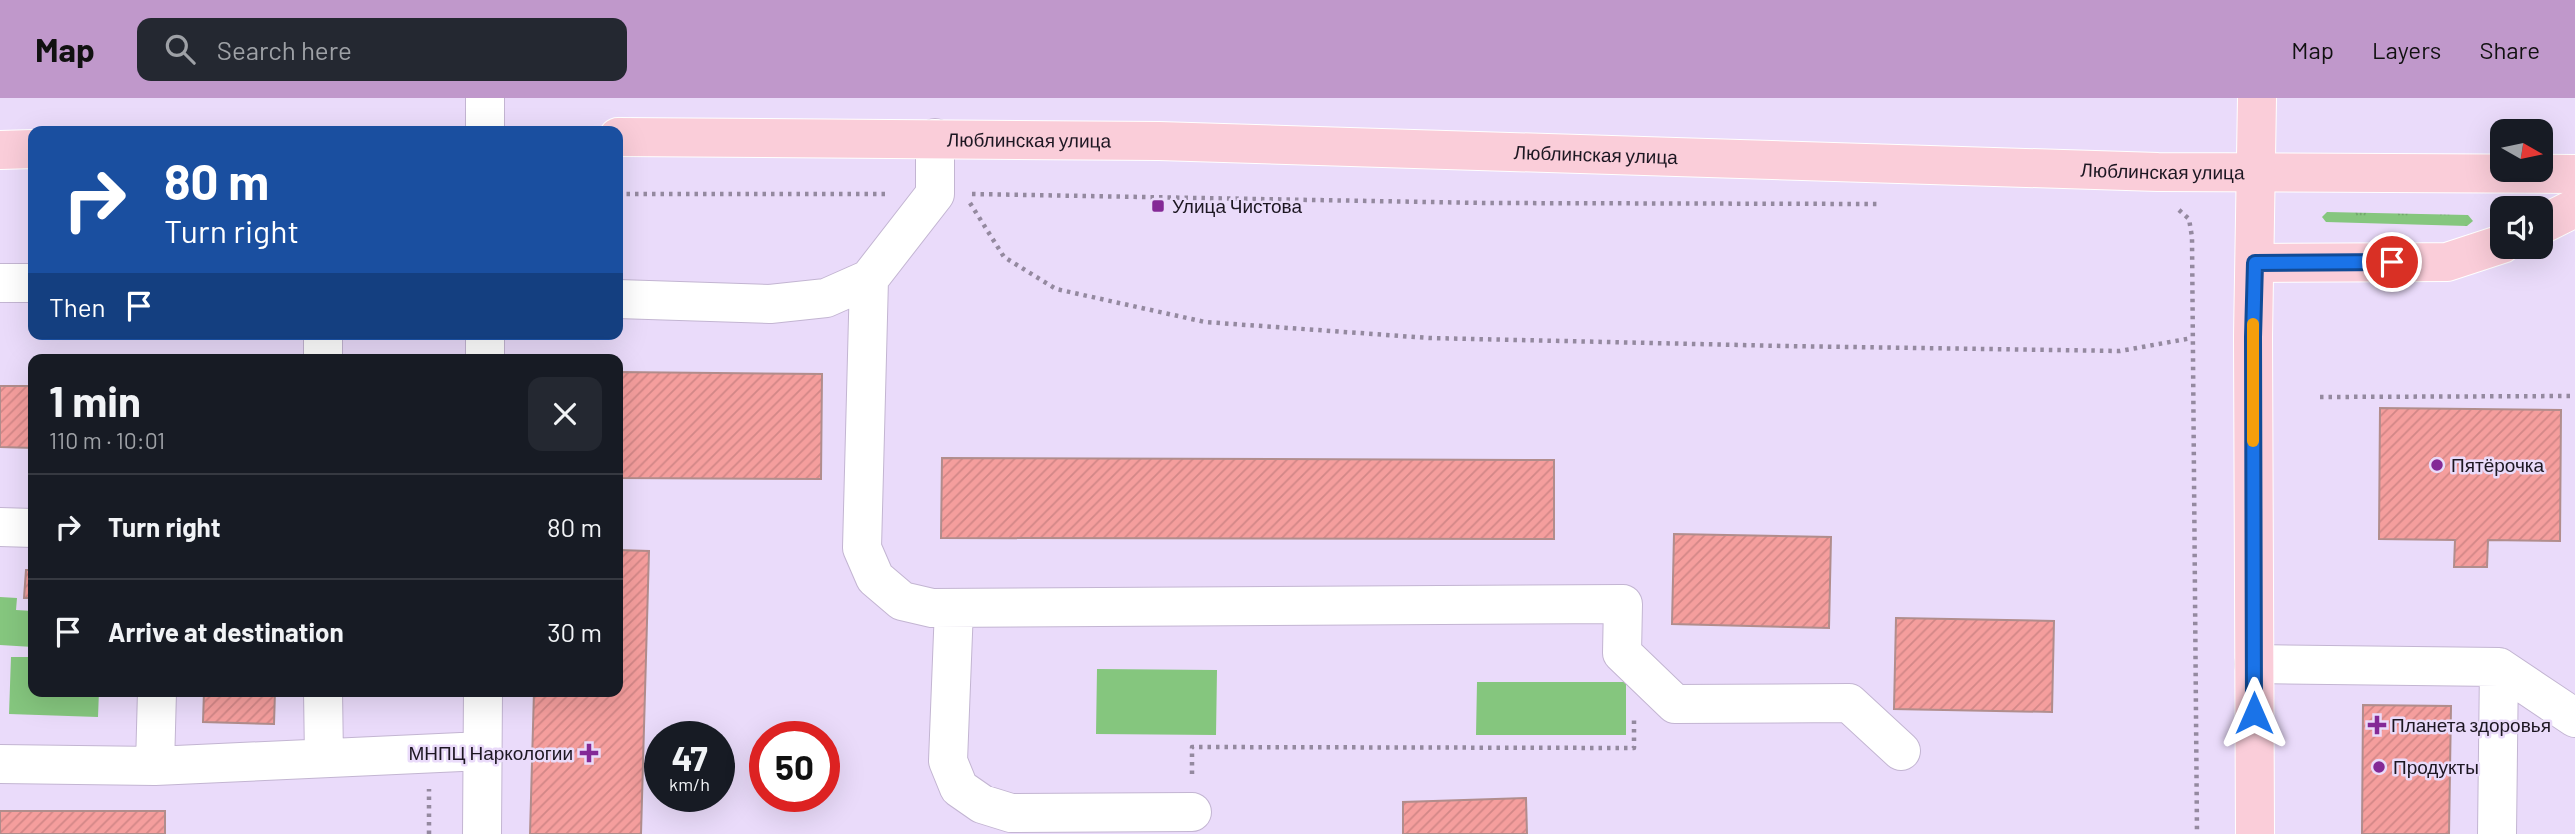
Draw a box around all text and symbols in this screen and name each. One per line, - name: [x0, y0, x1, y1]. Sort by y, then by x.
- search box: [137, 18, 627, 81]
- text: Map: [35, 29, 95, 69]
- icon: search: [161, 30, 199, 68]
- text: Search here: [217, 34, 352, 65]
- text: Map: [2291, 35, 2334, 64]
- text: Layers: [2372, 35, 2441, 64]
- text: Share: [2479, 35, 2540, 64]
- north arrow: [2490, 119, 2553, 182]
- map controls: [2490, 119, 2553, 259]
- street label: Люблинская улица: [947, 127, 1112, 152]
- street label: Люблинская улица: [1513, 140, 1679, 168]
- text: 80 m: [164, 151, 269, 210]
- icon: right: [49, 154, 140, 245]
- street label: Люблинская улица: [2080, 158, 2245, 183]
- place label: Улица Чистова: [1172, 194, 1302, 217]
- button: sound: [2490, 196, 2553, 259]
- marker: Улица Чистова: [1150, 198, 1166, 214]
- text: Turn right: [164, 211, 299, 249]
- pin: [2362, 232, 2422, 292]
- icon: arrive: [2373, 243, 2411, 281]
- icon: arrive: [120, 287, 158, 325]
- text: Then: [49, 291, 106, 322]
- text: 1 min: [49, 375, 141, 425]
- button: close: [528, 377, 602, 451]
- text: 110 m · 10:01: [49, 426, 165, 454]
- place label: Пятёрочка: [2451, 453, 2545, 476]
- marker: Пятёрочка: [2429, 457, 2445, 473]
- icon: right: [49, 508, 87, 546]
- text: Turn right: [108, 511, 221, 542]
- text: 80 m: [547, 511, 602, 542]
- icon: arrive: [49, 613, 87, 651]
- text: Arrive at destination: [108, 616, 344, 647]
- text: 30 m: [547, 616, 602, 647]
- position arrow: [2217, 676, 2291, 750]
- place label: Планета здоровья: [2391, 713, 2551, 736]
- marker: Планета здоровья: [2369, 717, 2385, 733]
- speed limit sign: 50: [749, 721, 840, 812]
- text: 47: [671, 736, 708, 778]
- place label: МНПЦ Наркологии: [408, 741, 573, 764]
- marker: МНПЦ Наркологии: [579, 743, 599, 763]
- place label: Продукты: [2393, 755, 2479, 778]
- marker: Продукты: [2371, 759, 2387, 775]
- text: km/h: [669, 773, 710, 795]

